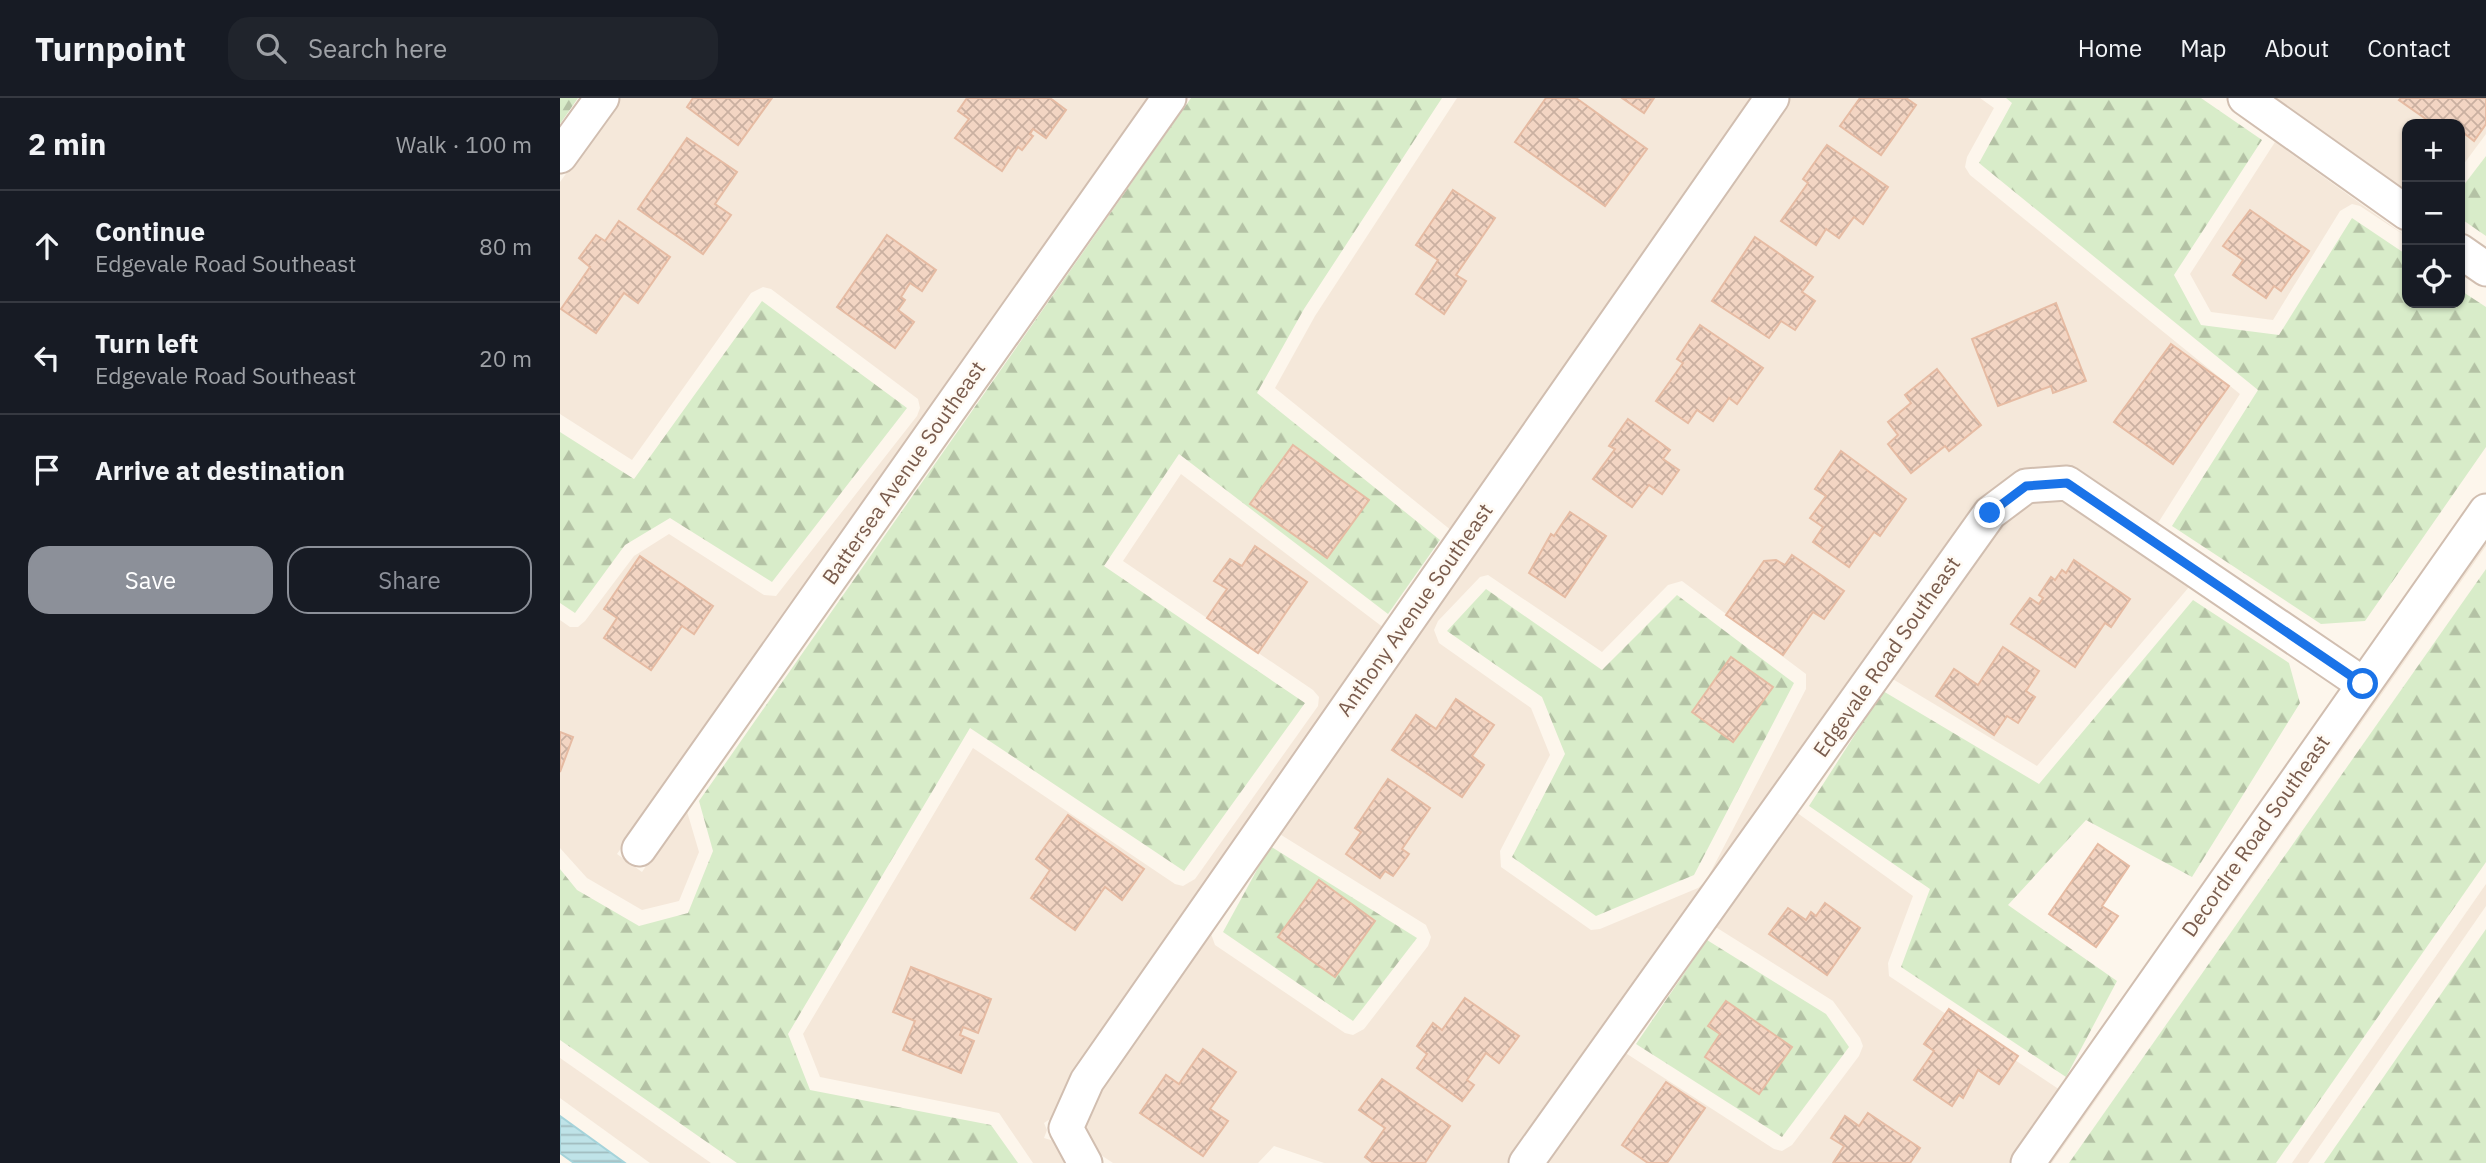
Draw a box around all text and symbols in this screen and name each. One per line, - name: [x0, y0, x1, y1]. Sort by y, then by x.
- search box: [228, 17, 718, 80]
- text: Turnpoint: [35, 27, 186, 70]
- icon: search: [252, 29, 290, 67]
- text: Search here: [308, 31, 447, 65]
- text: Home: [2078, 32, 2142, 64]
- text: Map: [2180, 32, 2226, 64]
- text: About: [2264, 32, 2329, 64]
- text: Contact: [2367, 32, 2451, 64]
- map controls: [2402, 119, 2465, 308]
- button: +: [2402, 119, 2465, 182]
- text: 2 min: [28, 124, 106, 163]
- text: Walk · 100 m: [396, 129, 532, 159]
- button: −: [2402, 182, 2465, 245]
- text: Continue: [95, 214, 205, 248]
- icon: ahead: [28, 227, 66, 265]
- text: 80 m: [479, 231, 532, 261]
- button: locate: [2402, 245, 2465, 308]
- text: Edgevale Road Southeast: [95, 248, 356, 278]
- text: Turn left: [95, 326, 198, 360]
- icon: left: [28, 339, 66, 377]
- text: 20 m: [479, 343, 532, 373]
- street label: Battersea Avenue Southeast: [815, 355, 991, 590]
- text: Edgevale Road Southeast: [95, 360, 356, 390]
- icon: arrive: [28, 451, 66, 489]
- text: Arrive at destination: [95, 453, 345, 487]
- street label: Anthony Avenue Southeast: [1330, 497, 1499, 722]
- route end: [1974, 497, 2005, 528]
- button: Save: [28, 546, 273, 614]
- button: Share: [287, 546, 532, 614]
- street label: Edgevale Road Southeast: [1806, 551, 1966, 762]
- route start: [2347, 668, 2378, 699]
- street label: Decordre Road Southeast: [2175, 729, 2336, 942]

